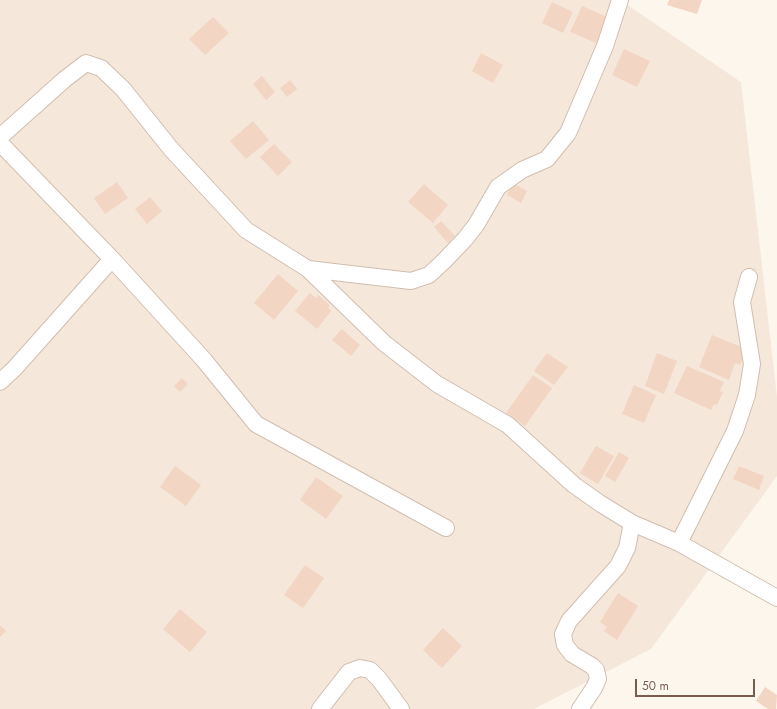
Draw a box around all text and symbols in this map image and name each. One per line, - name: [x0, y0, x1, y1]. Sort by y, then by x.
- scale bar: [637, 671, 757, 697]
- text: 50 m: [642, 677, 669, 695]

